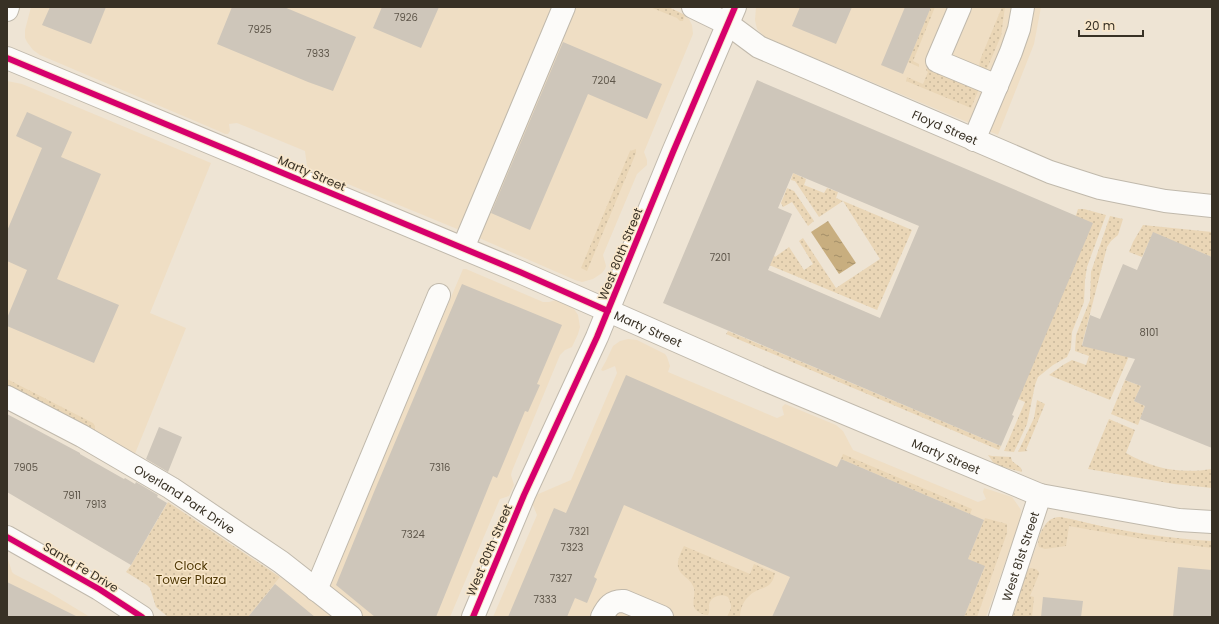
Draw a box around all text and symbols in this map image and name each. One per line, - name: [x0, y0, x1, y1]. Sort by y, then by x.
- house number: 7926: [394, 10, 418, 25]
- scale bar: [1079, 12, 1143, 38]
- text: 20 m: [1085, 17, 1115, 34]
- house number: 7925: [248, 22, 272, 37]
- house number: 7933: [306, 46, 330, 61]
- house number: 7204: [592, 73, 616, 88]
- street label: Floyd Street: [910, 105, 981, 149]
- street label: Marty Street: [275, 151, 349, 195]
- street label: West 80th Street: [594, 205, 646, 303]
- house number: 7201: [710, 250, 730, 265]
- street label: Marty Street: [612, 306, 685, 351]
- house number: 8101: [1140, 325, 1159, 340]
- street label: Marty Street: [909, 434, 983, 478]
- house number: 7905: [14, 460, 38, 475]
- street label: Overland Park Drive: [131, 460, 239, 537]
- house number: 7316: [430, 460, 450, 475]
- house number: 7911: [63, 488, 81, 503]
- house number: 7913: [86, 497, 107, 512]
- street label: West 80th Street: [462, 501, 516, 599]
- street label: West 81st Street: [997, 509, 1043, 603]
- house number: 7321: [569, 524, 589, 539]
- house number: 7324: [401, 527, 425, 542]
- street label: Santa Fe Drive: [40, 538, 122, 596]
- house number: 7323: [561, 540, 584, 555]
- park label: Clock Tower Plaza: [156, 557, 226, 588]
- house number: 7327: [550, 571, 573, 586]
- house number: 7333: [533, 592, 557, 607]

